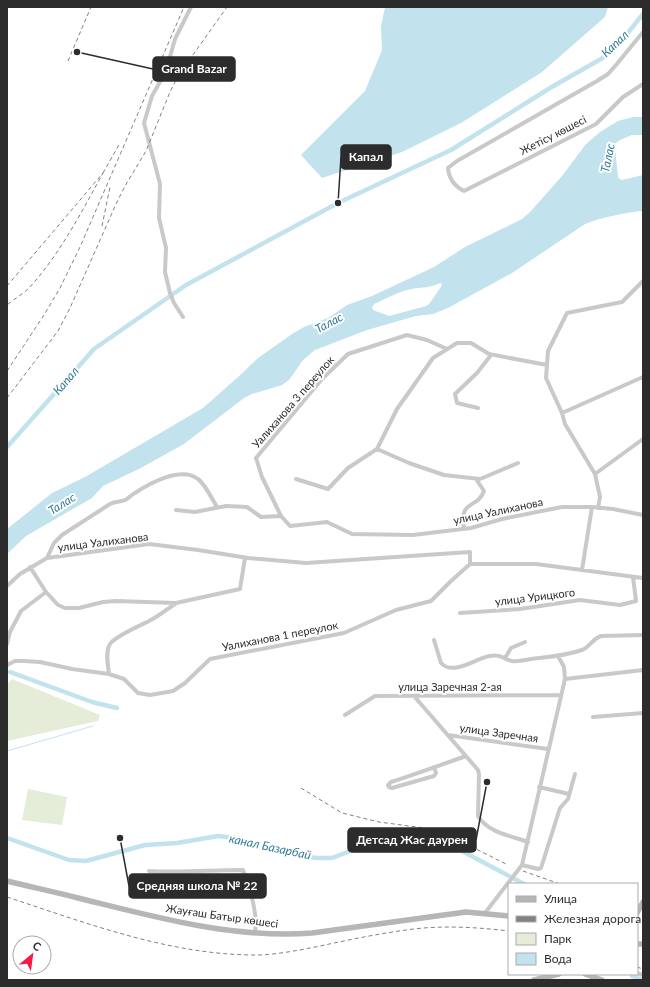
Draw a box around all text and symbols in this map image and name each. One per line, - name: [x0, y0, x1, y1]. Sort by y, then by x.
- water label: Капал: [598, 27, 631, 60]
- callout: Grand Bazar: [153, 57, 235, 81]
- text: Grand Bazar: [161, 61, 227, 76]
- street label: Жетісу көшесі: [517, 112, 589, 157]
- water label: Талас: [597, 141, 618, 174]
- callout: Капал: [341, 145, 391, 169]
- text: Капал: [349, 149, 383, 164]
- water label: Талас: [312, 309, 346, 336]
- street label: Уалиханова 3 переулок: [249, 353, 336, 450]
- water label: Капал: [49, 364, 82, 398]
- water label: Талас: [45, 489, 79, 518]
- street label: улица Уалиханова: [452, 495, 544, 526]
- street label: улица Уалиханова: [57, 529, 149, 554]
- street label: улица Урицкого: [494, 585, 576, 608]
- street label: Уалиханова 1 переулок: [221, 618, 339, 653]
- street label: улица Заречная 2-ая: [398, 680, 502, 693]
- street label: улица Заречная: [459, 721, 539, 744]
- callout: Детсад Жас даурен: [348, 828, 476, 852]
- water label: канал Базарбай: [228, 831, 312, 862]
- text: Детсад Жас даурен: [356, 832, 468, 847]
- callout: Средняя школа № 22: [129, 874, 266, 898]
- text: Средняя школа № 22: [137, 878, 257, 893]
- legend: [508, 883, 638, 975]
- text: Улица: [544, 891, 577, 906]
- street label: Жауғаш Батыр көшесі: [165, 901, 280, 930]
- text: Железная дорога: [544, 911, 641, 926]
- text: Парк: [544, 931, 572, 946]
- north arrow: [12, 935, 52, 975]
- text: С: [31, 938, 44, 954]
- text: Вода: [544, 951, 572, 966]

